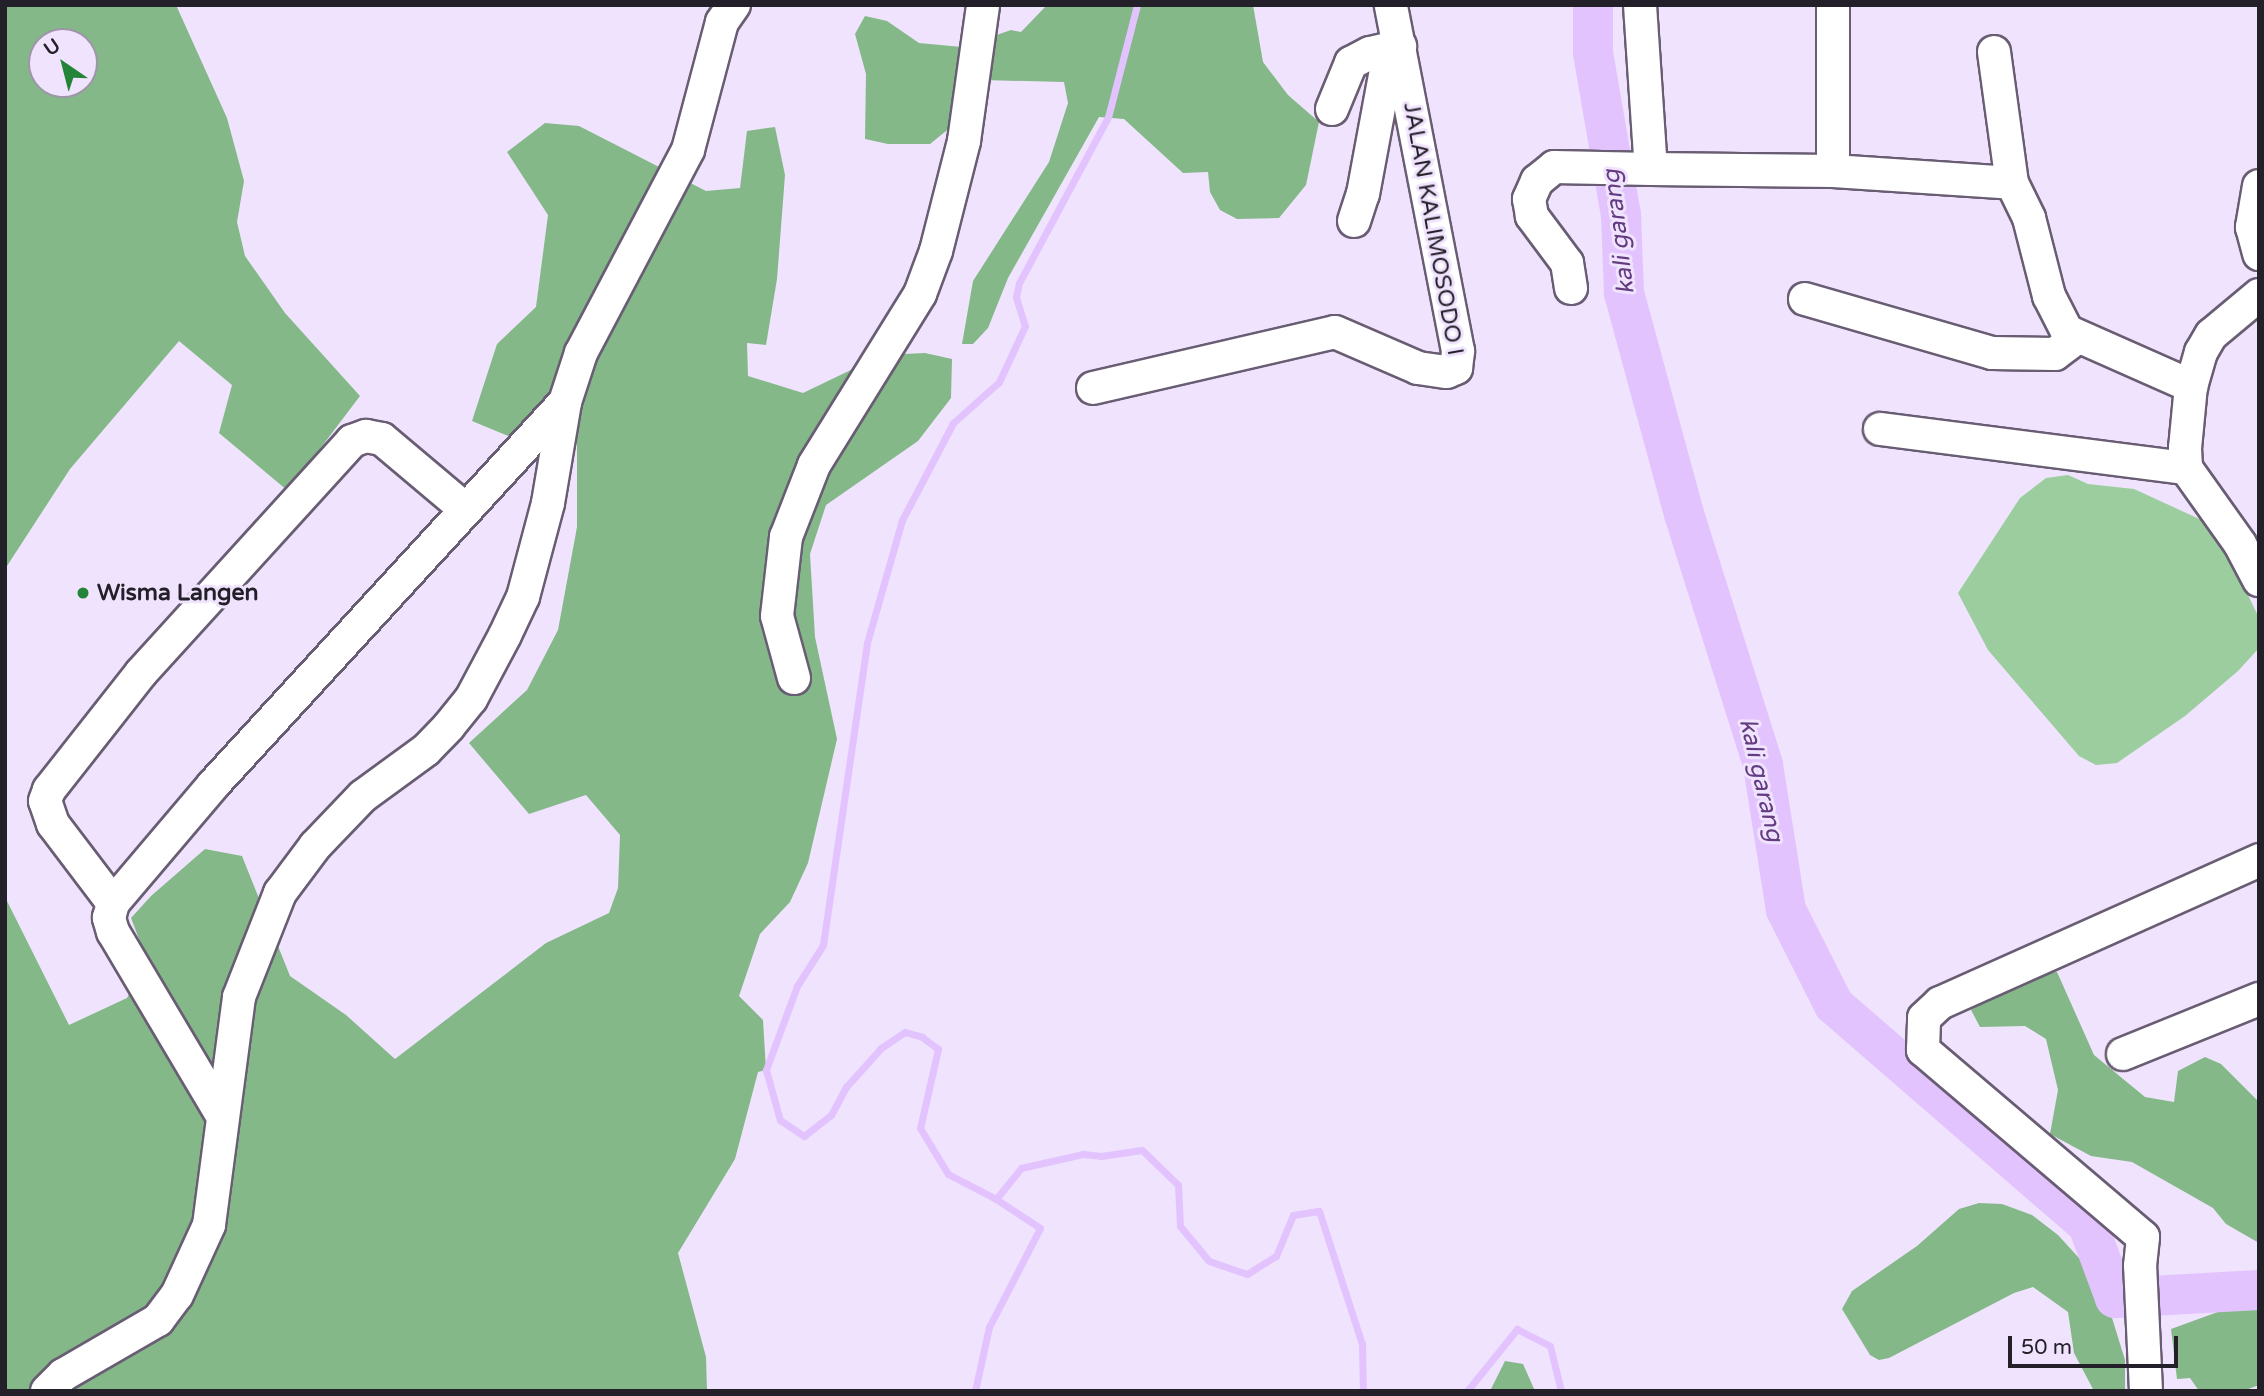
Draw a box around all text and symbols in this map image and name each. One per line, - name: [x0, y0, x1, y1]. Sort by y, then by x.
- north arrow: [28, 28, 98, 98]
- text: U: [40, 34, 64, 61]
- street label: JALAN KALIMOSODO I: [1397, 100, 1469, 358]
- water label: kali garang: [1597, 168, 1641, 296]
- place label: Wisma Langen: [97, 579, 259, 607]
- marker: Wisma Langen: [75, 585, 91, 601]
- water label: kali garang: [1733, 716, 1789, 844]
- scale bar: [2012, 1322, 2182, 1366]
- text: 50 m: [2021, 1335, 2072, 1360]

